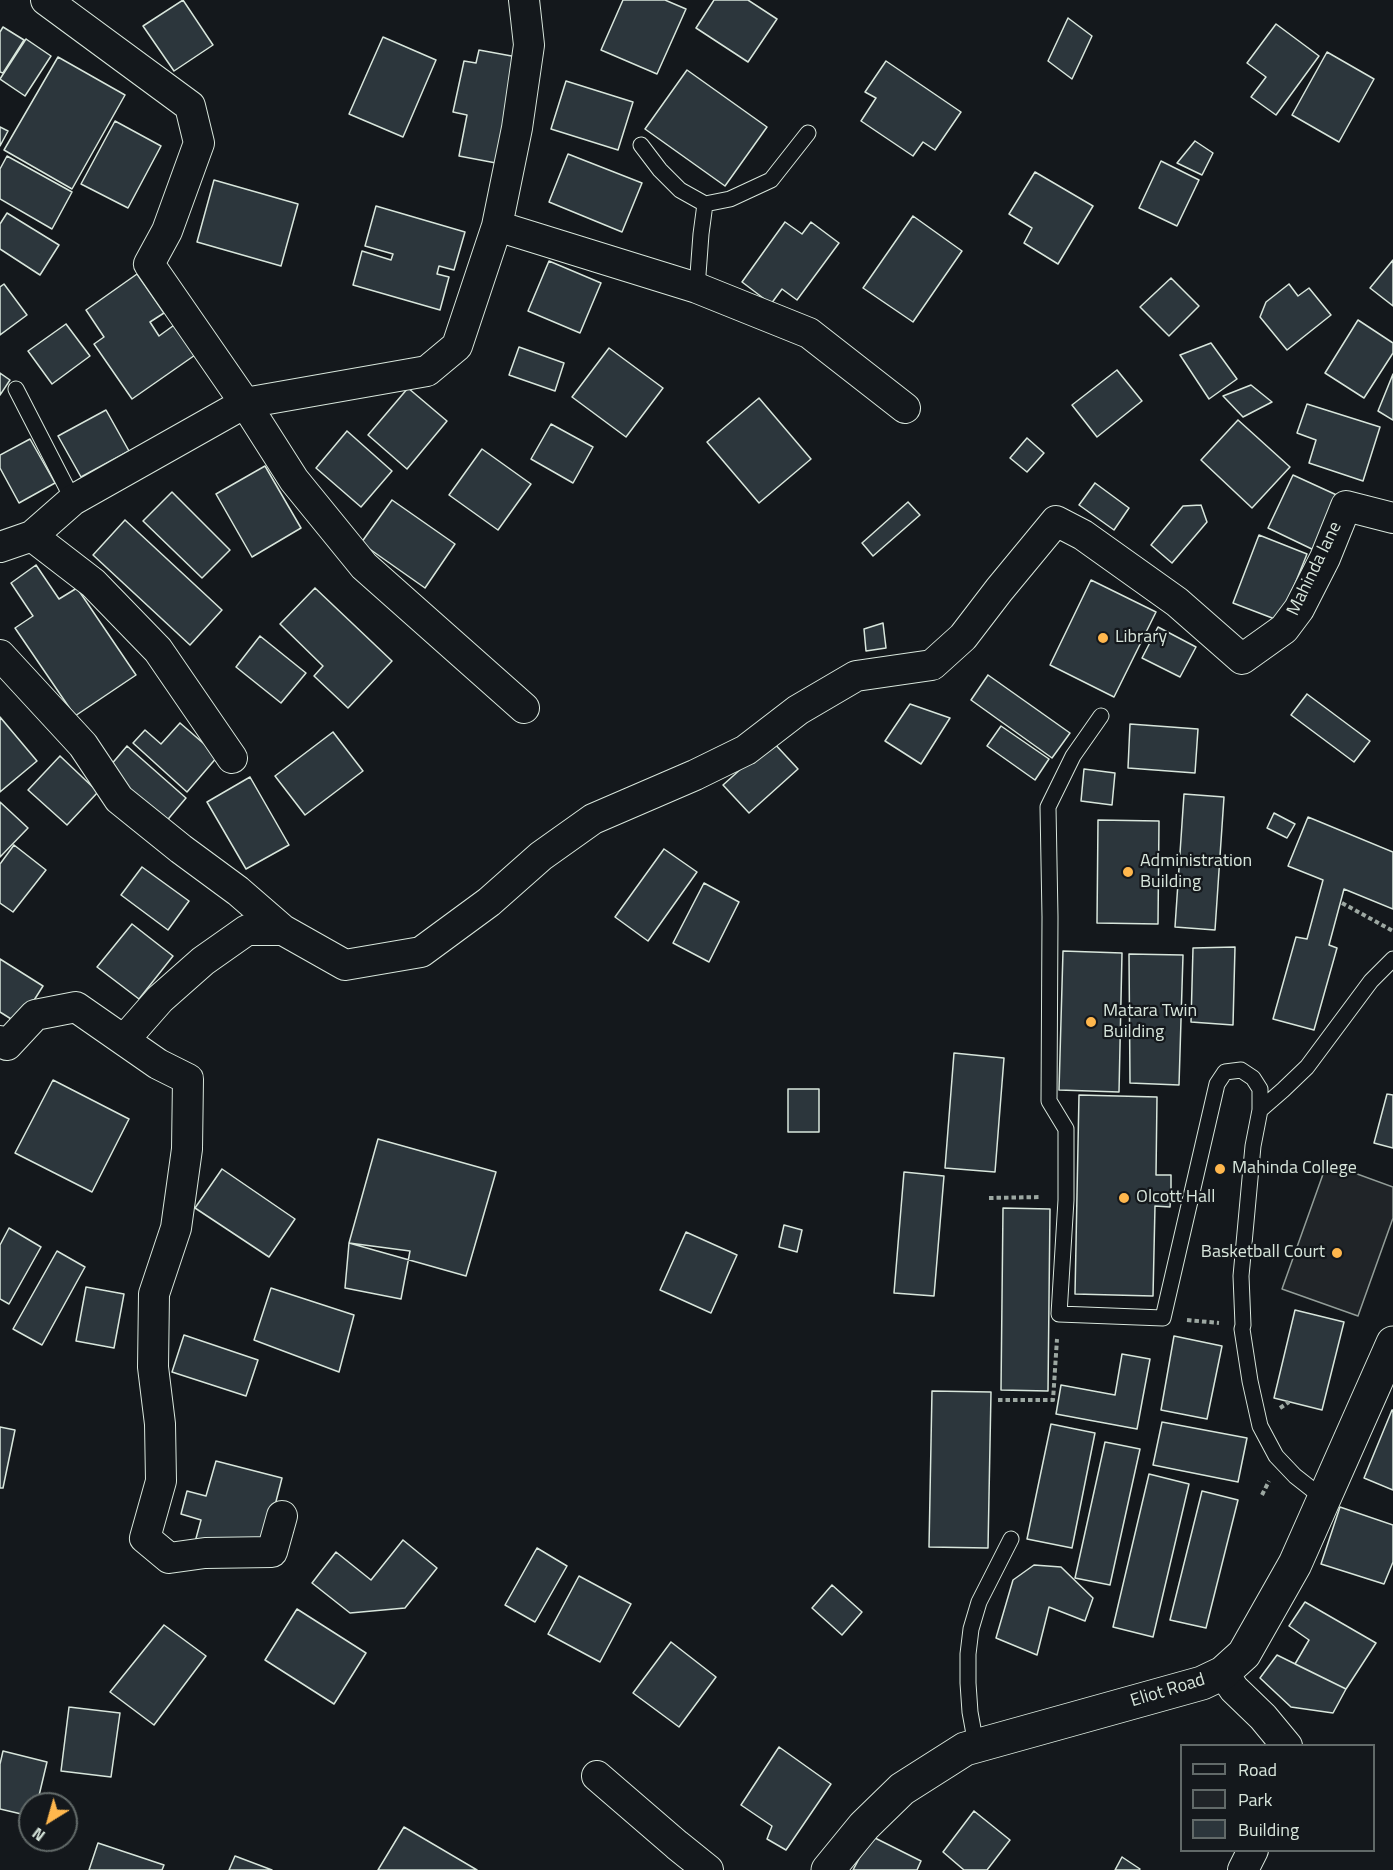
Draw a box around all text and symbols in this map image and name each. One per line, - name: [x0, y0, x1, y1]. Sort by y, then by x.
- street label: Mahinda lane: [1283, 518, 1347, 620]
- place label: Library: [1115, 627, 1167, 649]
- marker: Library: [1096, 631, 1110, 645]
- place label: Administration Building: [1140, 851, 1252, 894]
- marker: Administration Building: [1121, 865, 1135, 879]
- place label: Matara Twin Building: [1103, 1001, 1197, 1044]
- marker: Matara Twin Building: [1084, 1015, 1098, 1029]
- place label: Mahinda College: [1232, 1158, 1357, 1180]
- marker: Mahinda College: [1213, 1162, 1227, 1176]
- place label: Olcott Hall: [1136, 1187, 1215, 1209]
- marker: Olcott Hall: [1117, 1191, 1131, 1205]
- place label: Basketball Court: [1201, 1242, 1325, 1264]
- marker: Basketball Court: [1330, 1246, 1344, 1260]
- street label: Eliot Road: [1128, 1669, 1208, 1713]
- legend: [1180, 1744, 1375, 1852]
- text: Road: [1238, 1756, 1277, 1783]
- text: Park: [1238, 1786, 1272, 1813]
- north arrow: [18, 1792, 78, 1852]
- text: Building: [1238, 1816, 1299, 1843]
- text: N: [27, 1822, 50, 1848]

